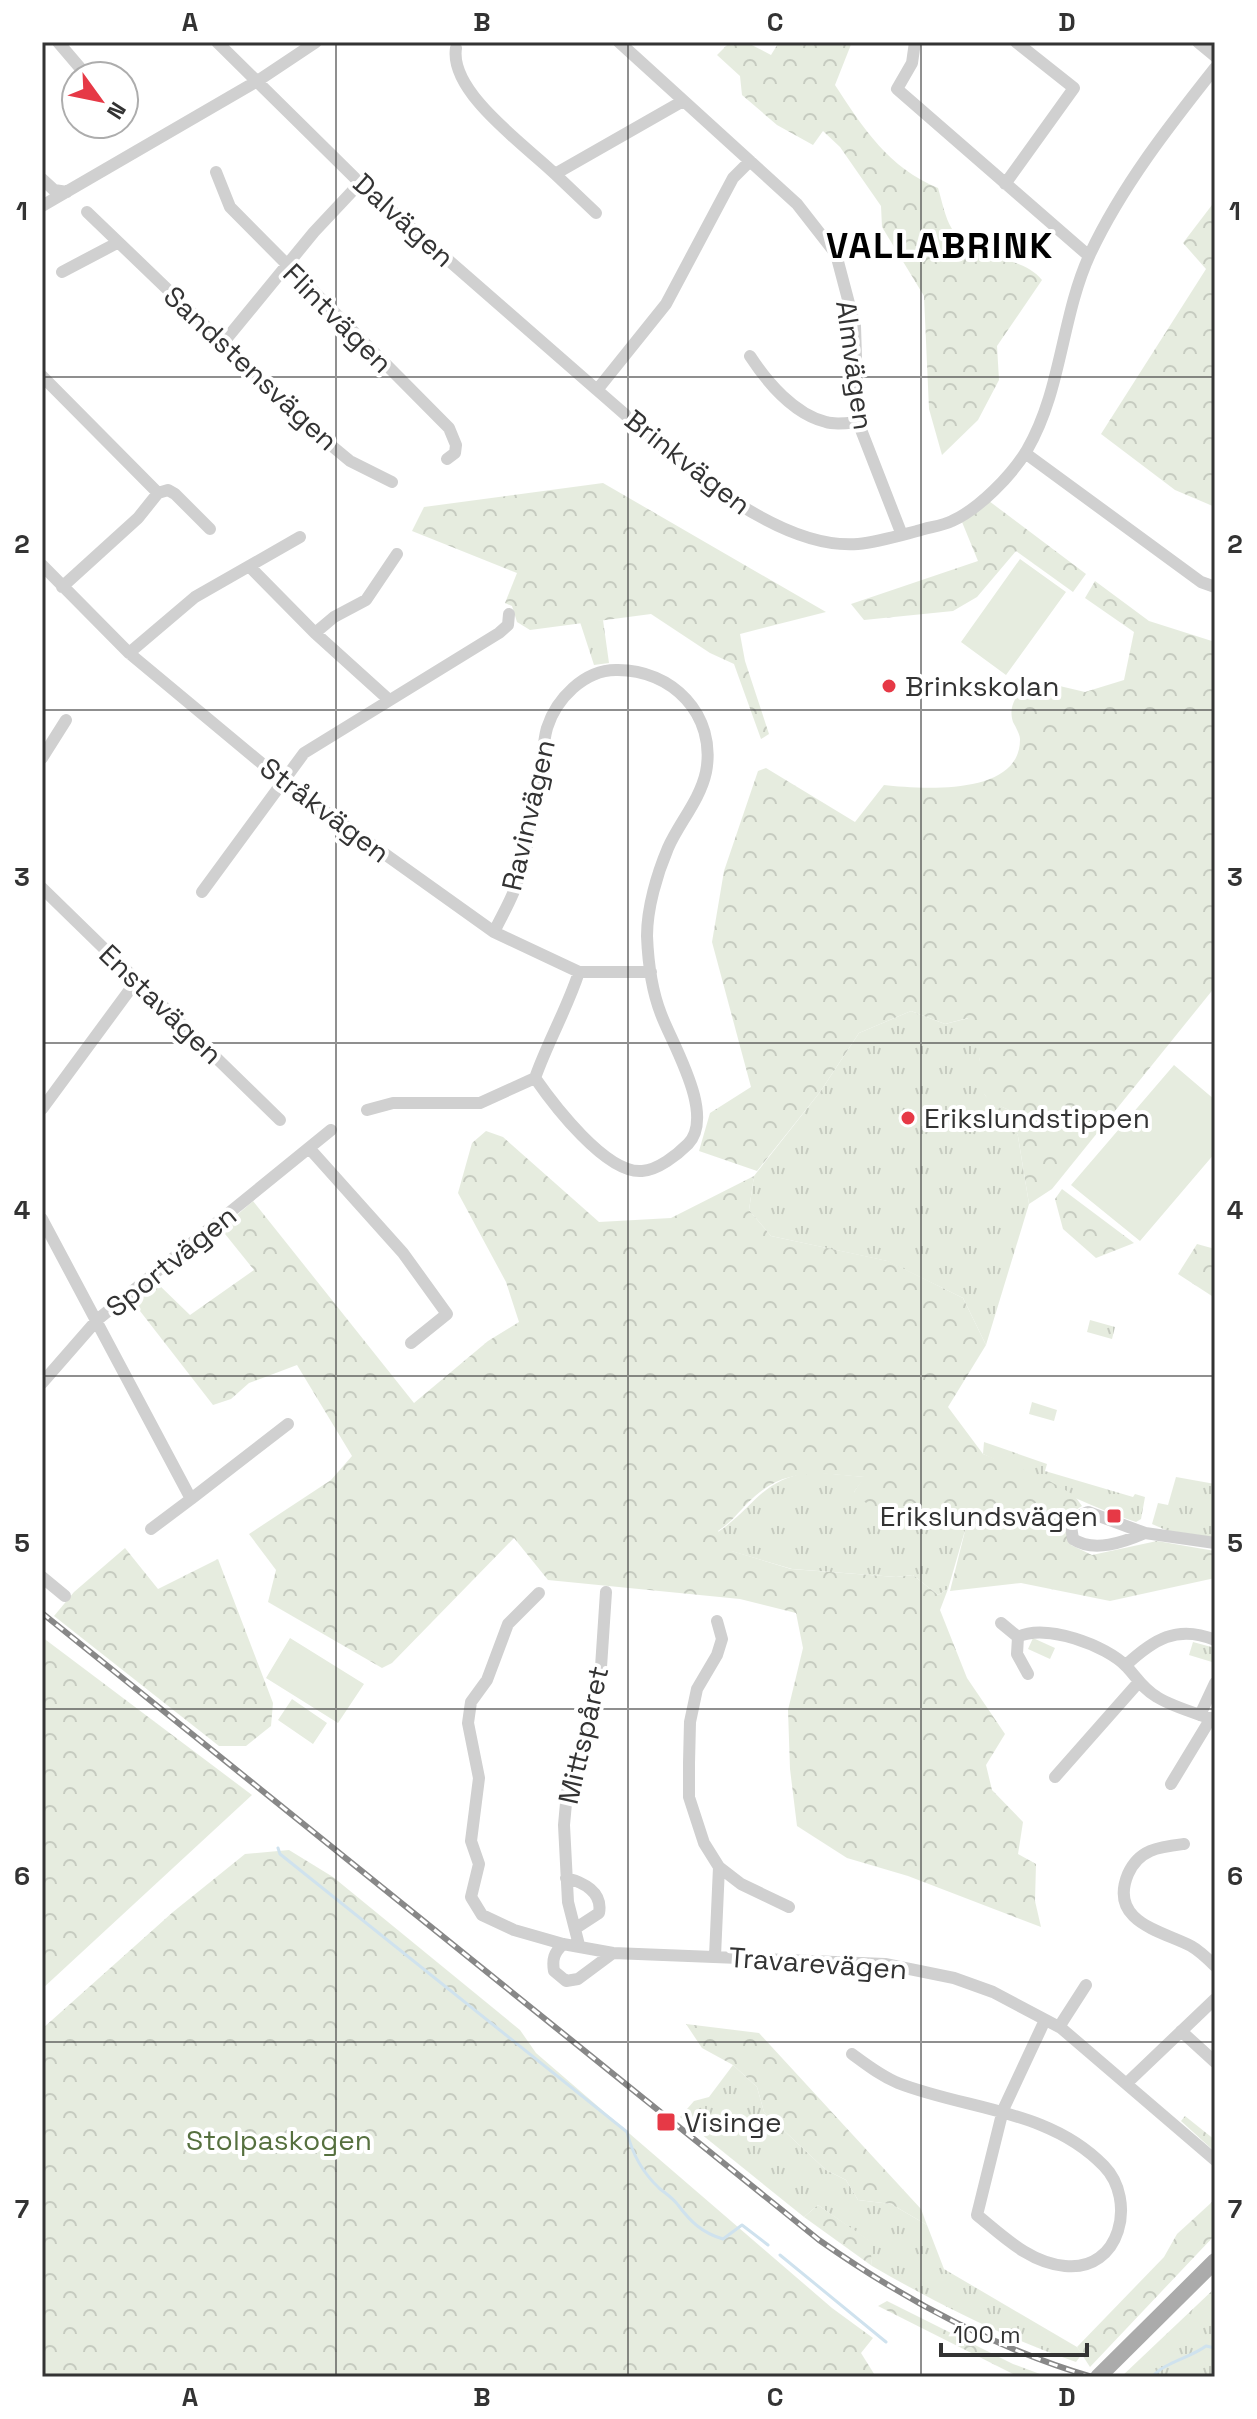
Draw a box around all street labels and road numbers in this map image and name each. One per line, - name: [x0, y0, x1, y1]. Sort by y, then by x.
- street label: Dalvägen: [346, 165, 462, 275]
- street label: Flintvägen: [276, 256, 400, 380]
- street label: Sandstensvägen: [156, 278, 346, 458]
- street label: Almvägen: [828, 298, 882, 432]
- street label: Brinkvägen: [618, 402, 758, 522]
- street label: Ravinvägen: [493, 736, 563, 894]
- street label: Stråkvägen: [253, 749, 397, 871]
- street label: Enstavägen: [92, 936, 230, 1072]
- street label: Sportvägen: [98, 1197, 244, 1325]
- street label: Mittspåret: [550, 1662, 616, 1808]
- street label: Travarevägen: [728, 1939, 908, 1987]

